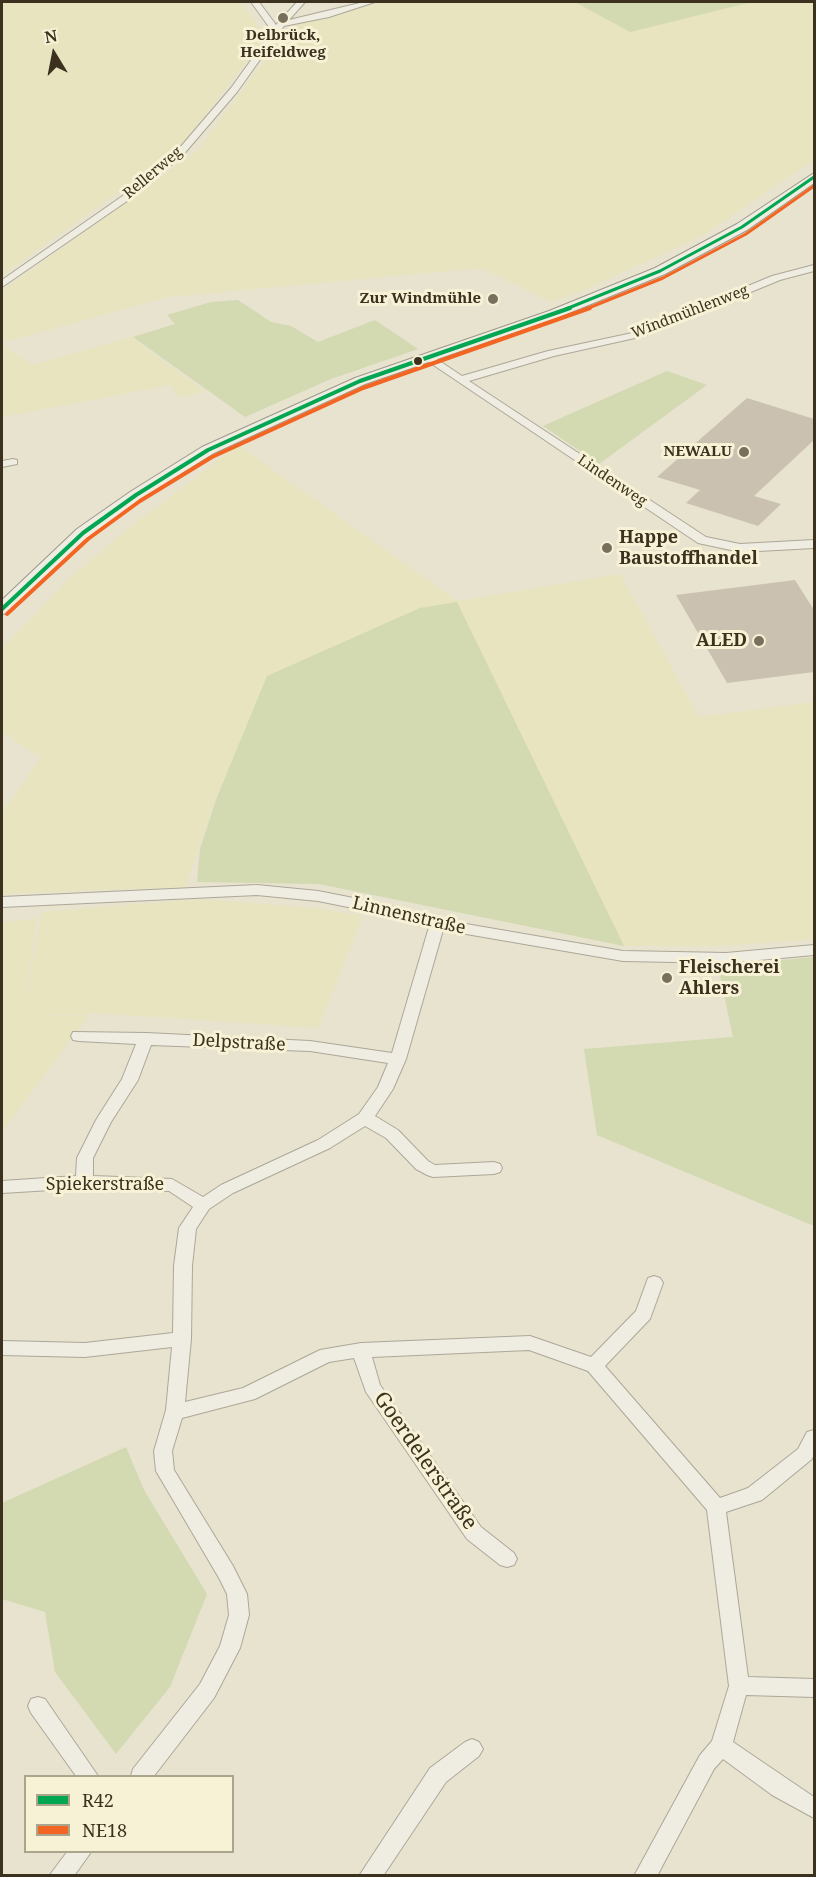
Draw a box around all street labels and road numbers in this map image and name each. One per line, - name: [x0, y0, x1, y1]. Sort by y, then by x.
- street label: Rellerweg: [120, 143, 186, 203]
- street label: Windmühlenweg: [629, 281, 751, 343]
- street label: Lindenweg: [574, 451, 650, 511]
- street label: Linnenstraße: [350, 892, 468, 940]
- street label: Delpstraße: [192, 1030, 286, 1056]
- street label: Spiekerstraße: [46, 1174, 164, 1196]
- street label: Goerdelerstraße: [368, 1387, 482, 1535]

